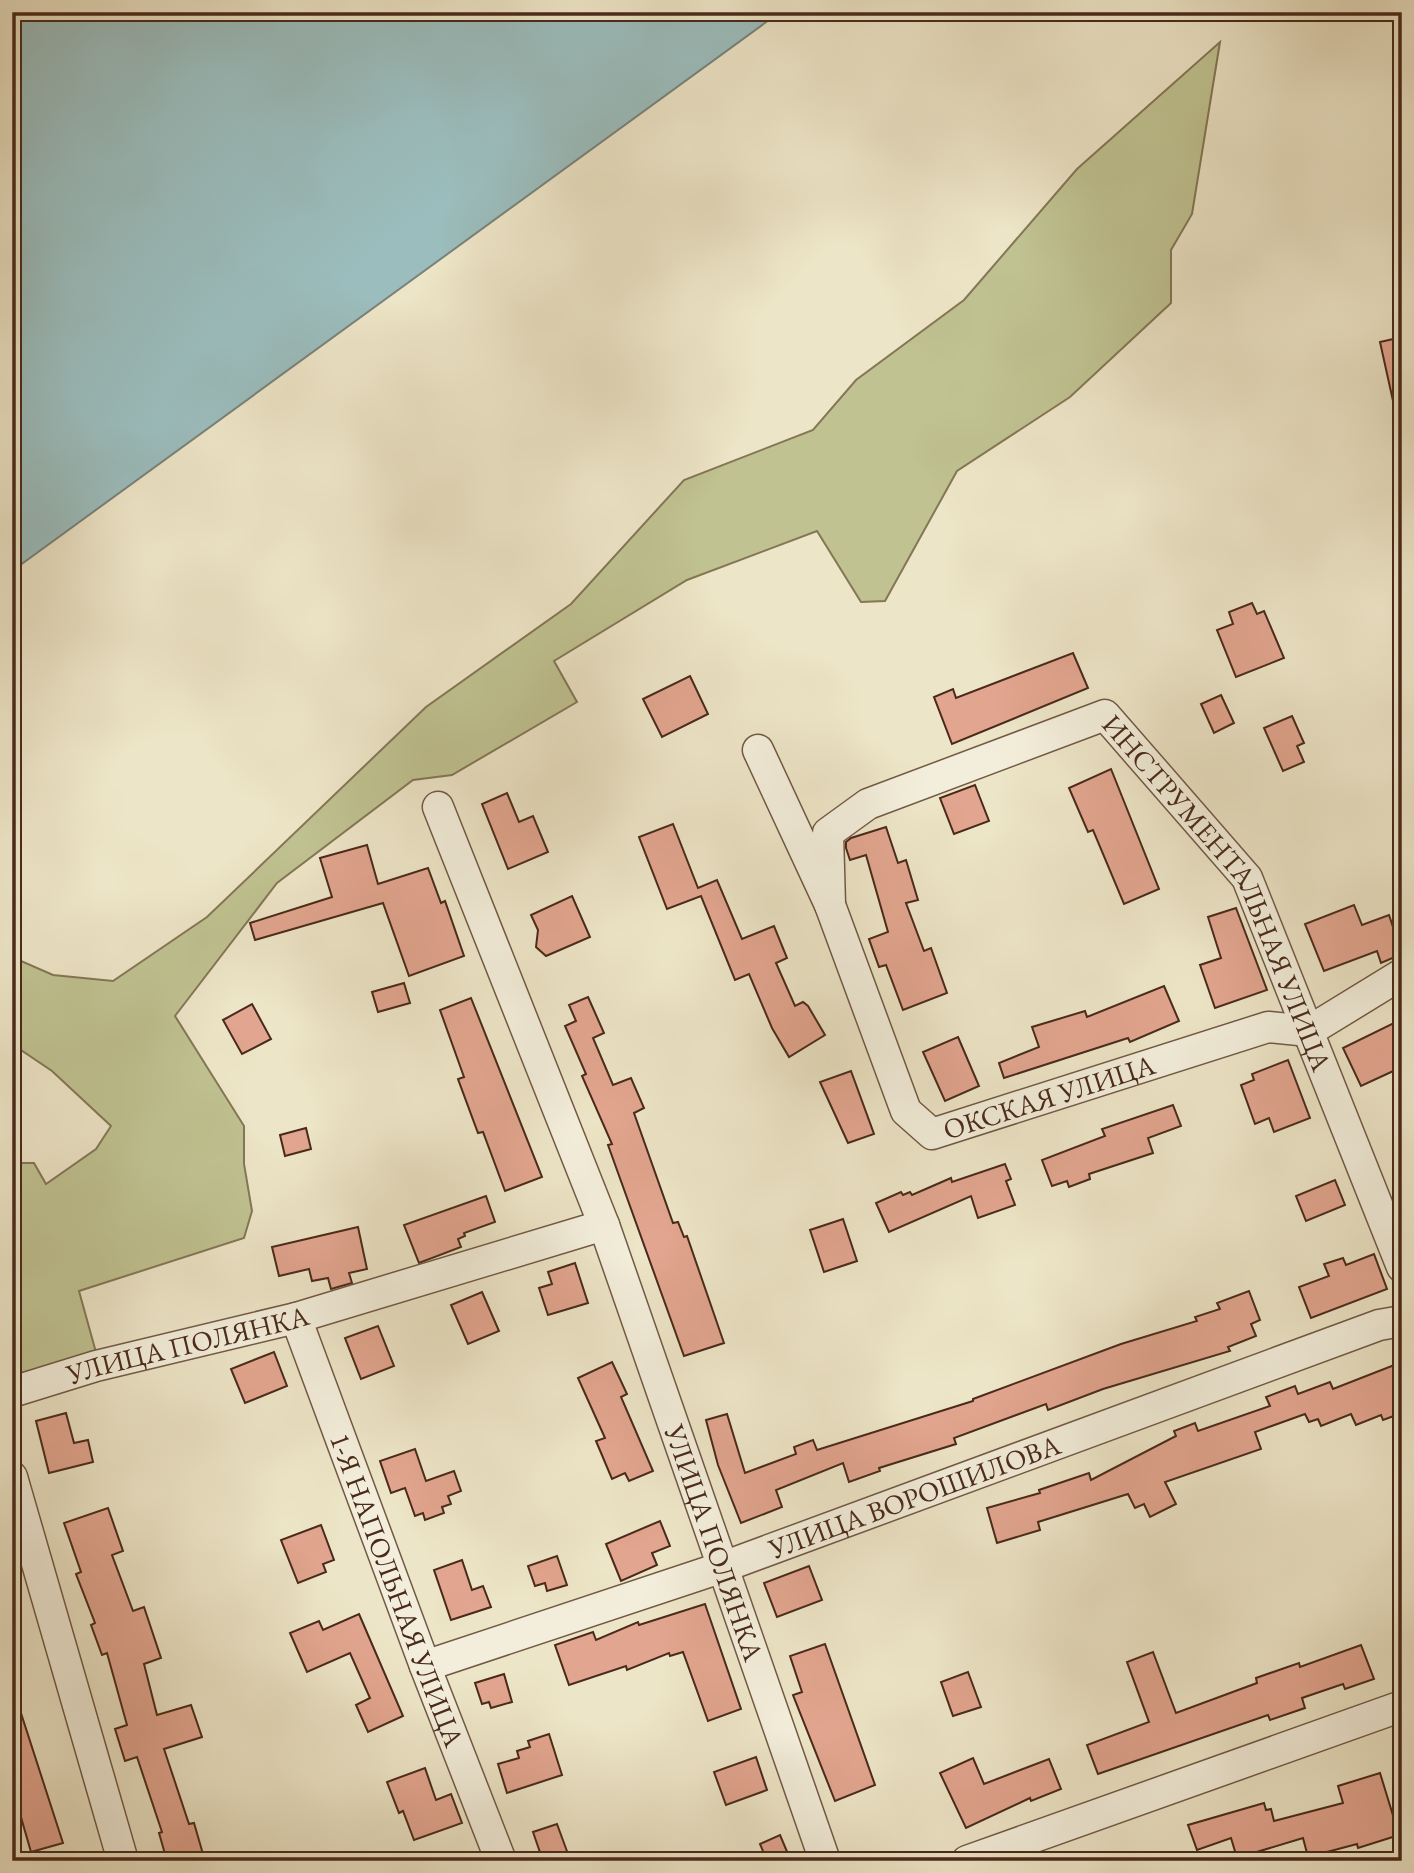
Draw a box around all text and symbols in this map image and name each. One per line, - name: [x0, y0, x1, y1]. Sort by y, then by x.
- street label: ИНСТРУМЕНТАЛЬНАЯ УЛИЦА: [1094, 707, 1340, 1077]
- street label: ОКСКАЯ УЛИЦА: [939, 1046, 1160, 1147]
- street label: УЛИЦА ПОЛЯНКА: [61, 1297, 314, 1392]
- street label: УЛИЦА ПОЛЯНКА: [656, 1419, 772, 1666]
- street label: УЛИЦА ВОРОШИЛОВА: [763, 1426, 1066, 1567]
- street label: 1-Я НАПОЛЬНАЯ УЛИЦА: [322, 1428, 473, 1752]

